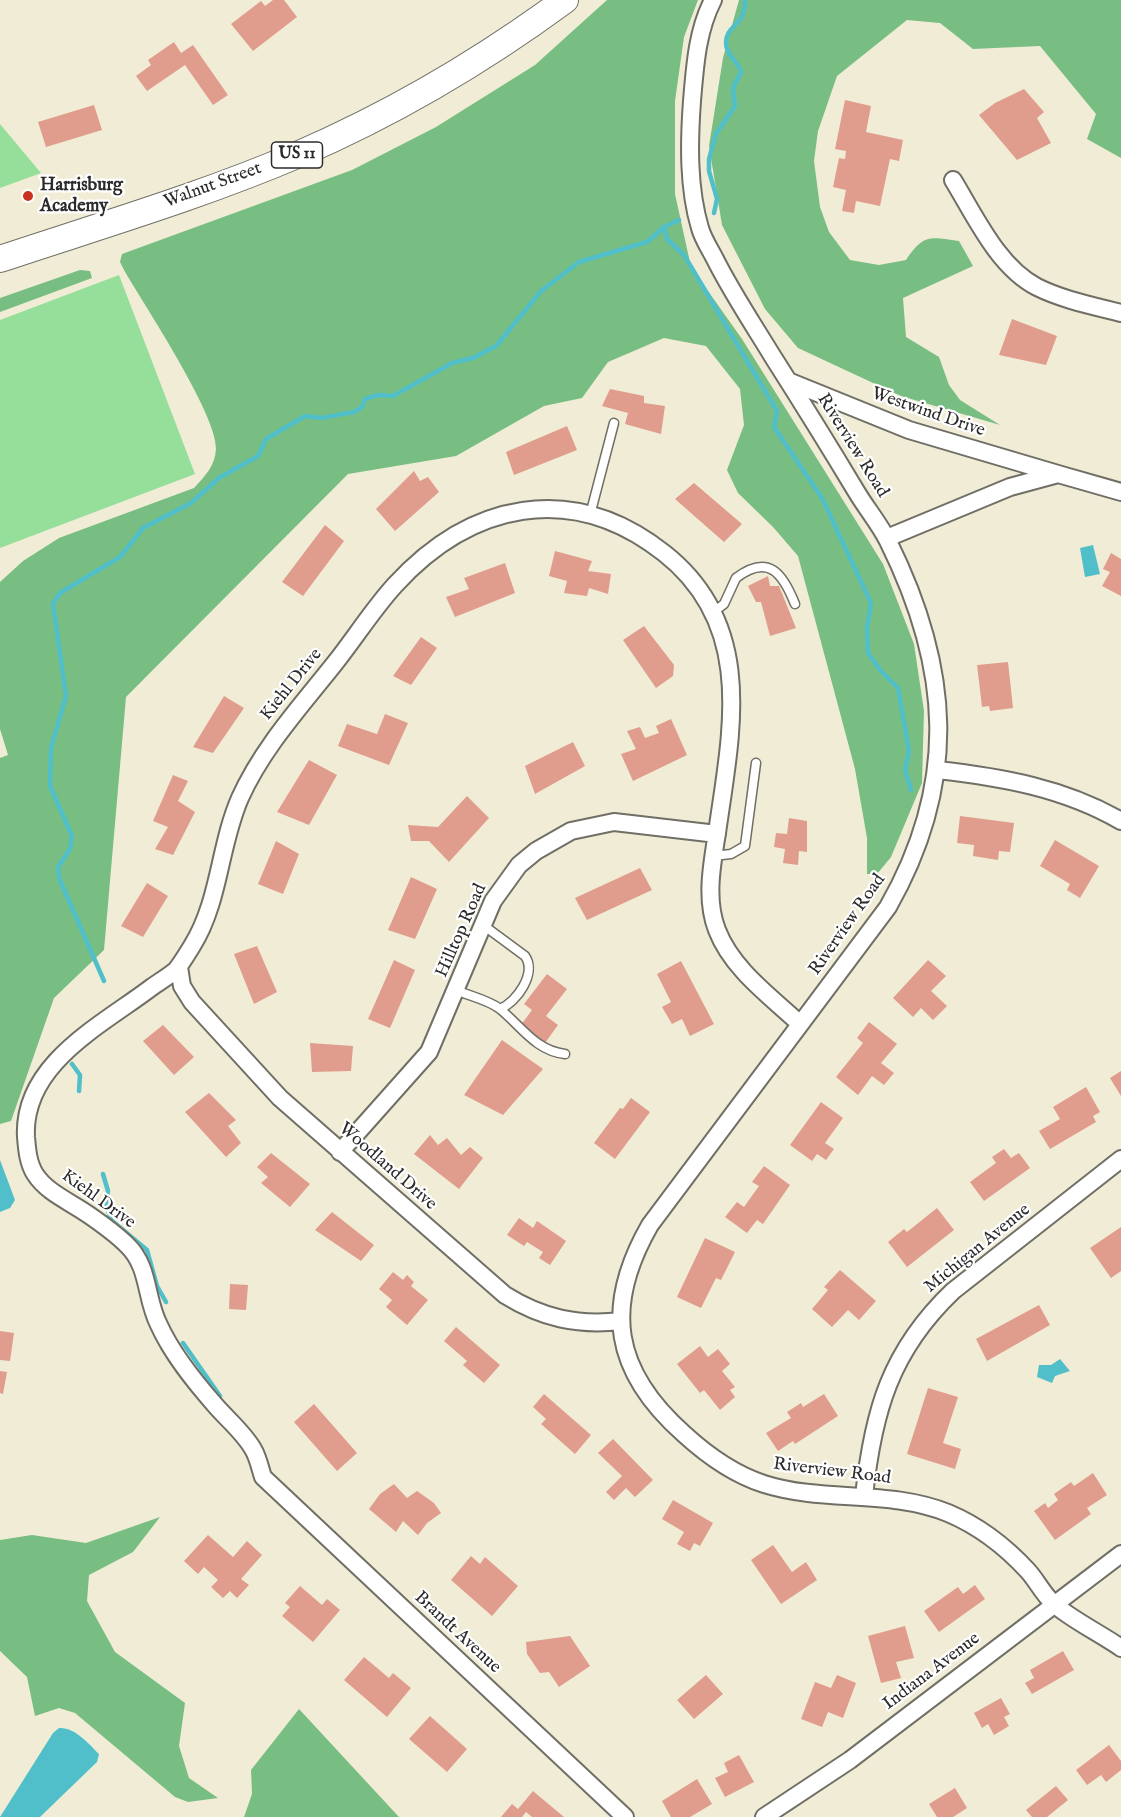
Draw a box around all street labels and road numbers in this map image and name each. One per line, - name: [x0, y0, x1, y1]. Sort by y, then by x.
- road number: US 11: [272, 142, 322, 168]
- street label: Walnut Street: [161, 158, 265, 214]
- street label: Westwind Drive: [868, 383, 988, 443]
- street label: Riverview Road: [811, 390, 893, 502]
- street label: Kiehl Drive: [256, 645, 328, 725]
- street label: Riverview Road: [805, 870, 891, 980]
- street label: Hilltop Road: [432, 881, 492, 981]
- street label: Woodland Drive: [334, 1119, 440, 1215]
- street label: Kiehl Drive: [57, 1166, 139, 1234]
- street label: Michigan Avenue: [921, 1200, 1035, 1298]
- street label: Riverview Road: [772, 1454, 892, 1490]
- street label: Brandt Avenue: [409, 1587, 505, 1679]
- street label: Indiana Avenue: [879, 1629, 985, 1715]

